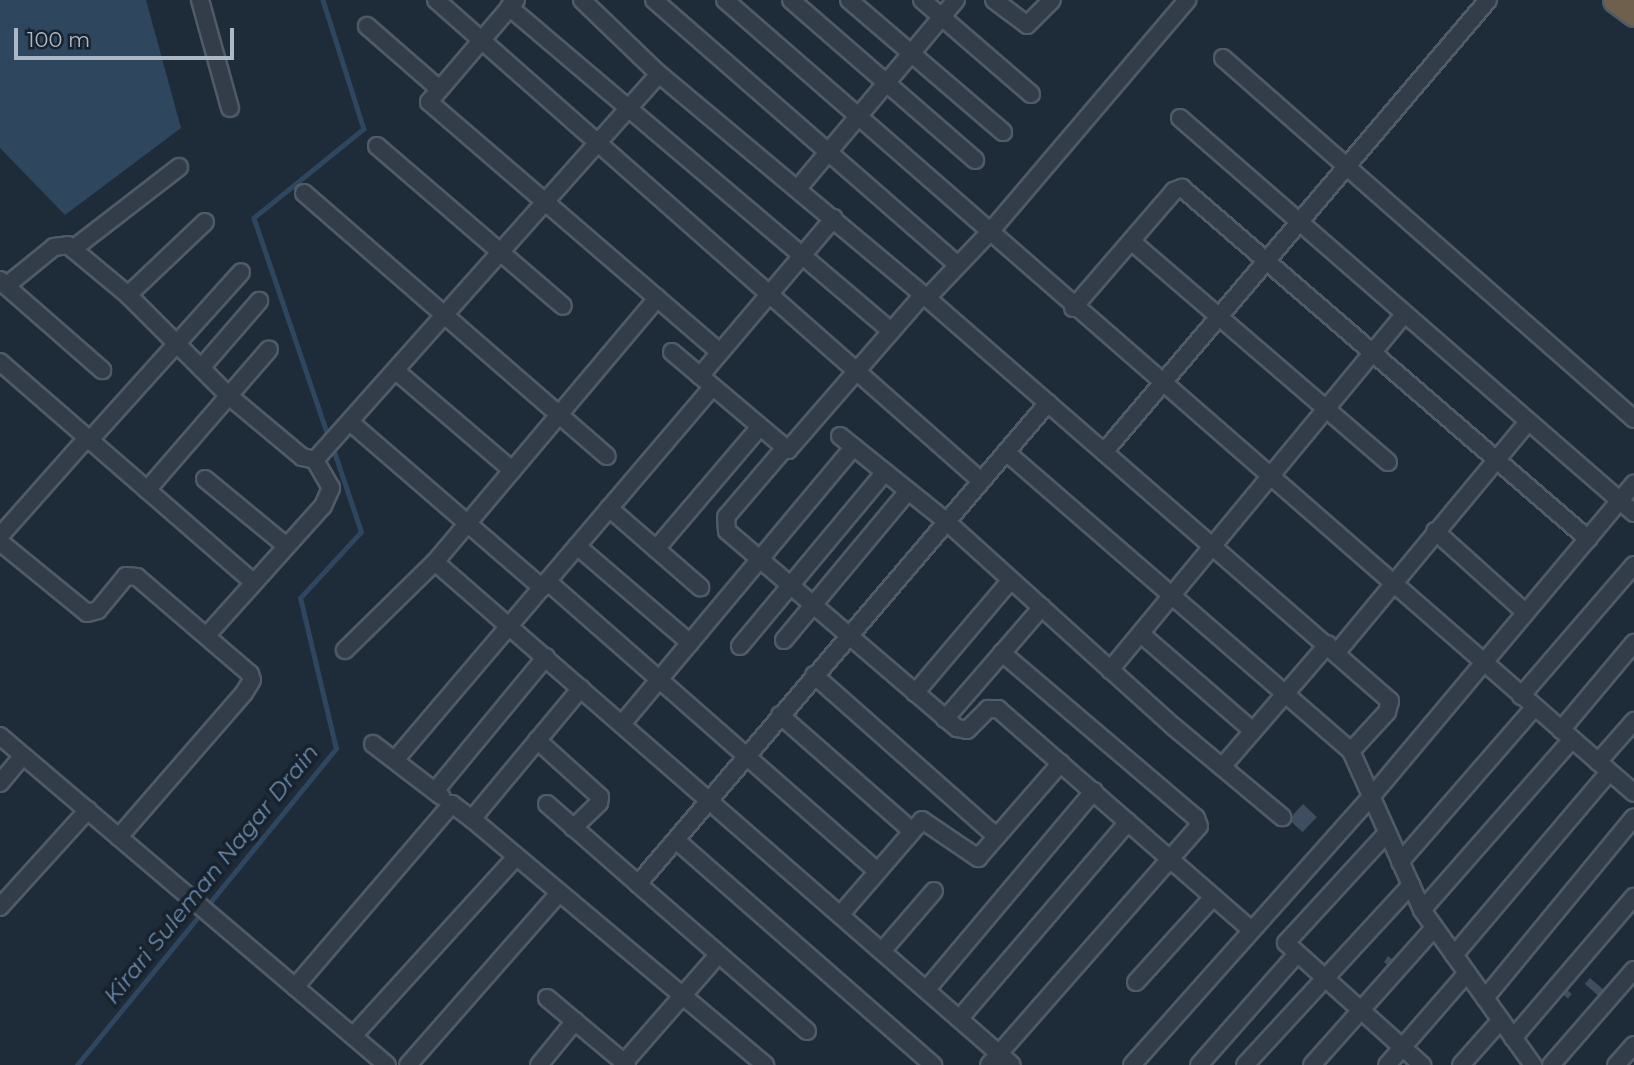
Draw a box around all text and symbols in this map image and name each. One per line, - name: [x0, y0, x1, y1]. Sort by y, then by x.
- scale bar: [18, 14, 238, 58]
- text: 100 m: [27, 27, 90, 52]
- water label: Kirari Suleman Nagar Drain: [98, 739, 324, 1009]

